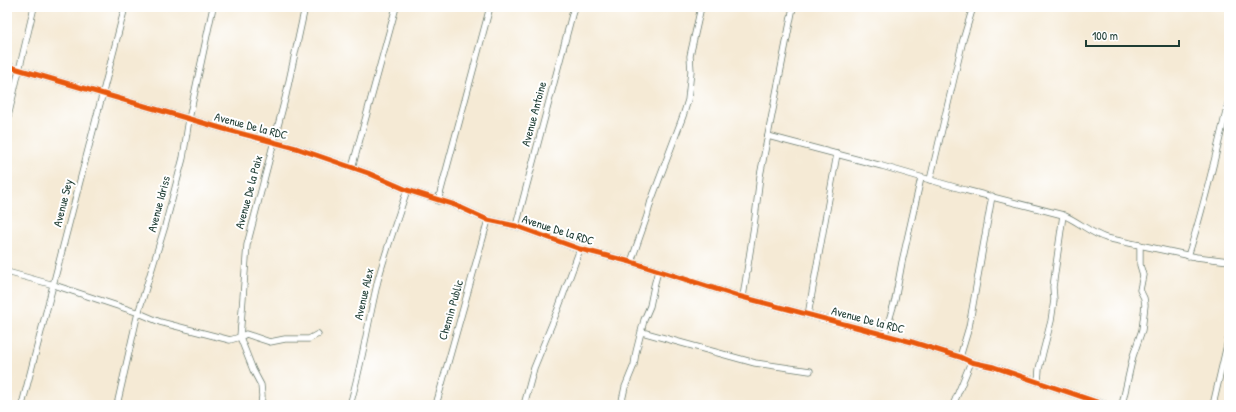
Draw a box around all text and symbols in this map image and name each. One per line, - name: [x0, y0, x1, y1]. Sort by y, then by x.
- scale bar: [1086, 22, 1179, 48]
- text: 100 m: [1092, 27, 1118, 44]
- street label: Avenue Antoine: [517, 79, 550, 148]
- street label: Avenue De la RDC: [213, 108, 290, 144]
- street label: Avenue De la Paix: [231, 153, 267, 231]
- street label: Avenue Idriss: [143, 174, 174, 234]
- street label: Avenue Sey: [48, 177, 77, 228]
- street label: Avenue De la RDC: [520, 210, 597, 249]
- street label: Avenue Alex: [349, 266, 378, 321]
- street label: Chemin Public: [434, 278, 467, 342]
- street label: Avenue De la RDC: [830, 302, 907, 338]

